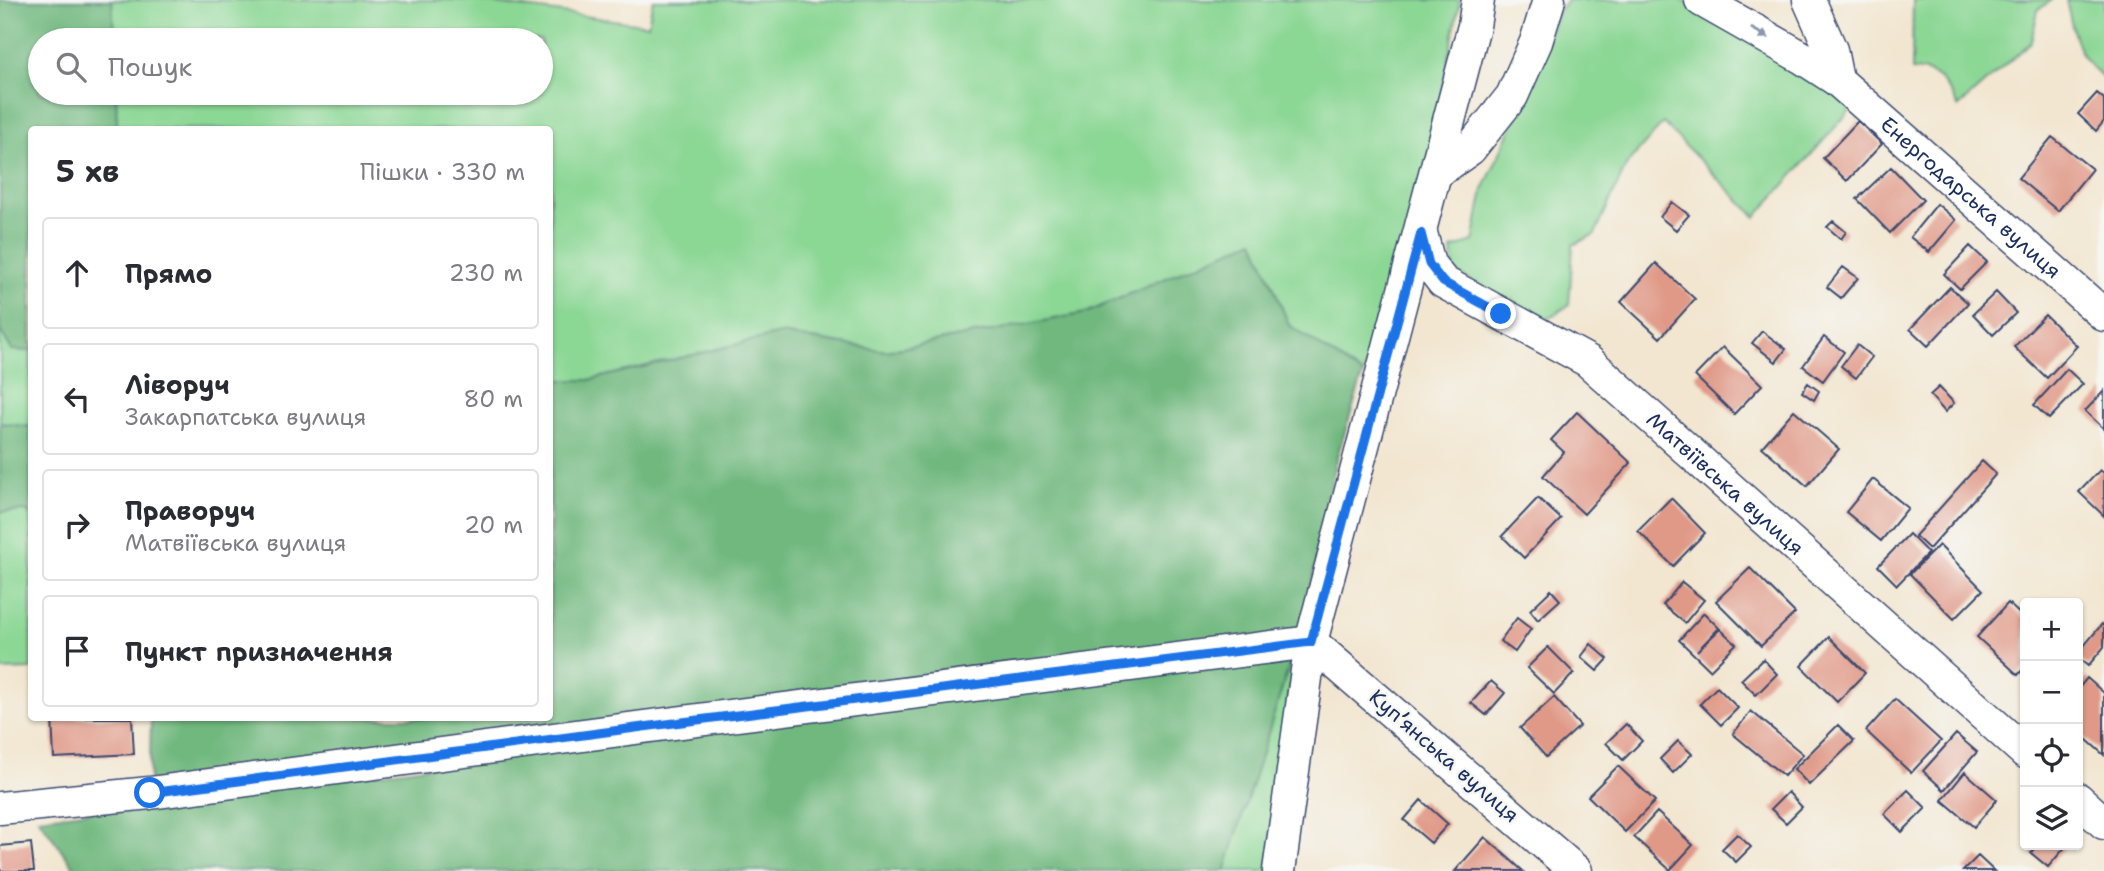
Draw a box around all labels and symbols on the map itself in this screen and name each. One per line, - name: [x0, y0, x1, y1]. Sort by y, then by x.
- one-way arrow: [1751, 27, 1770, 39]
- street label: Енергодарська вулиця: [1874, 111, 2067, 285]
- route end: [1485, 298, 1516, 329]
- street label: Матвіївська вулиця: [1640, 406, 1810, 562]
- street label: Купʼянська вулиця: [1363, 683, 1525, 829]
- route start: [134, 777, 165, 808]

